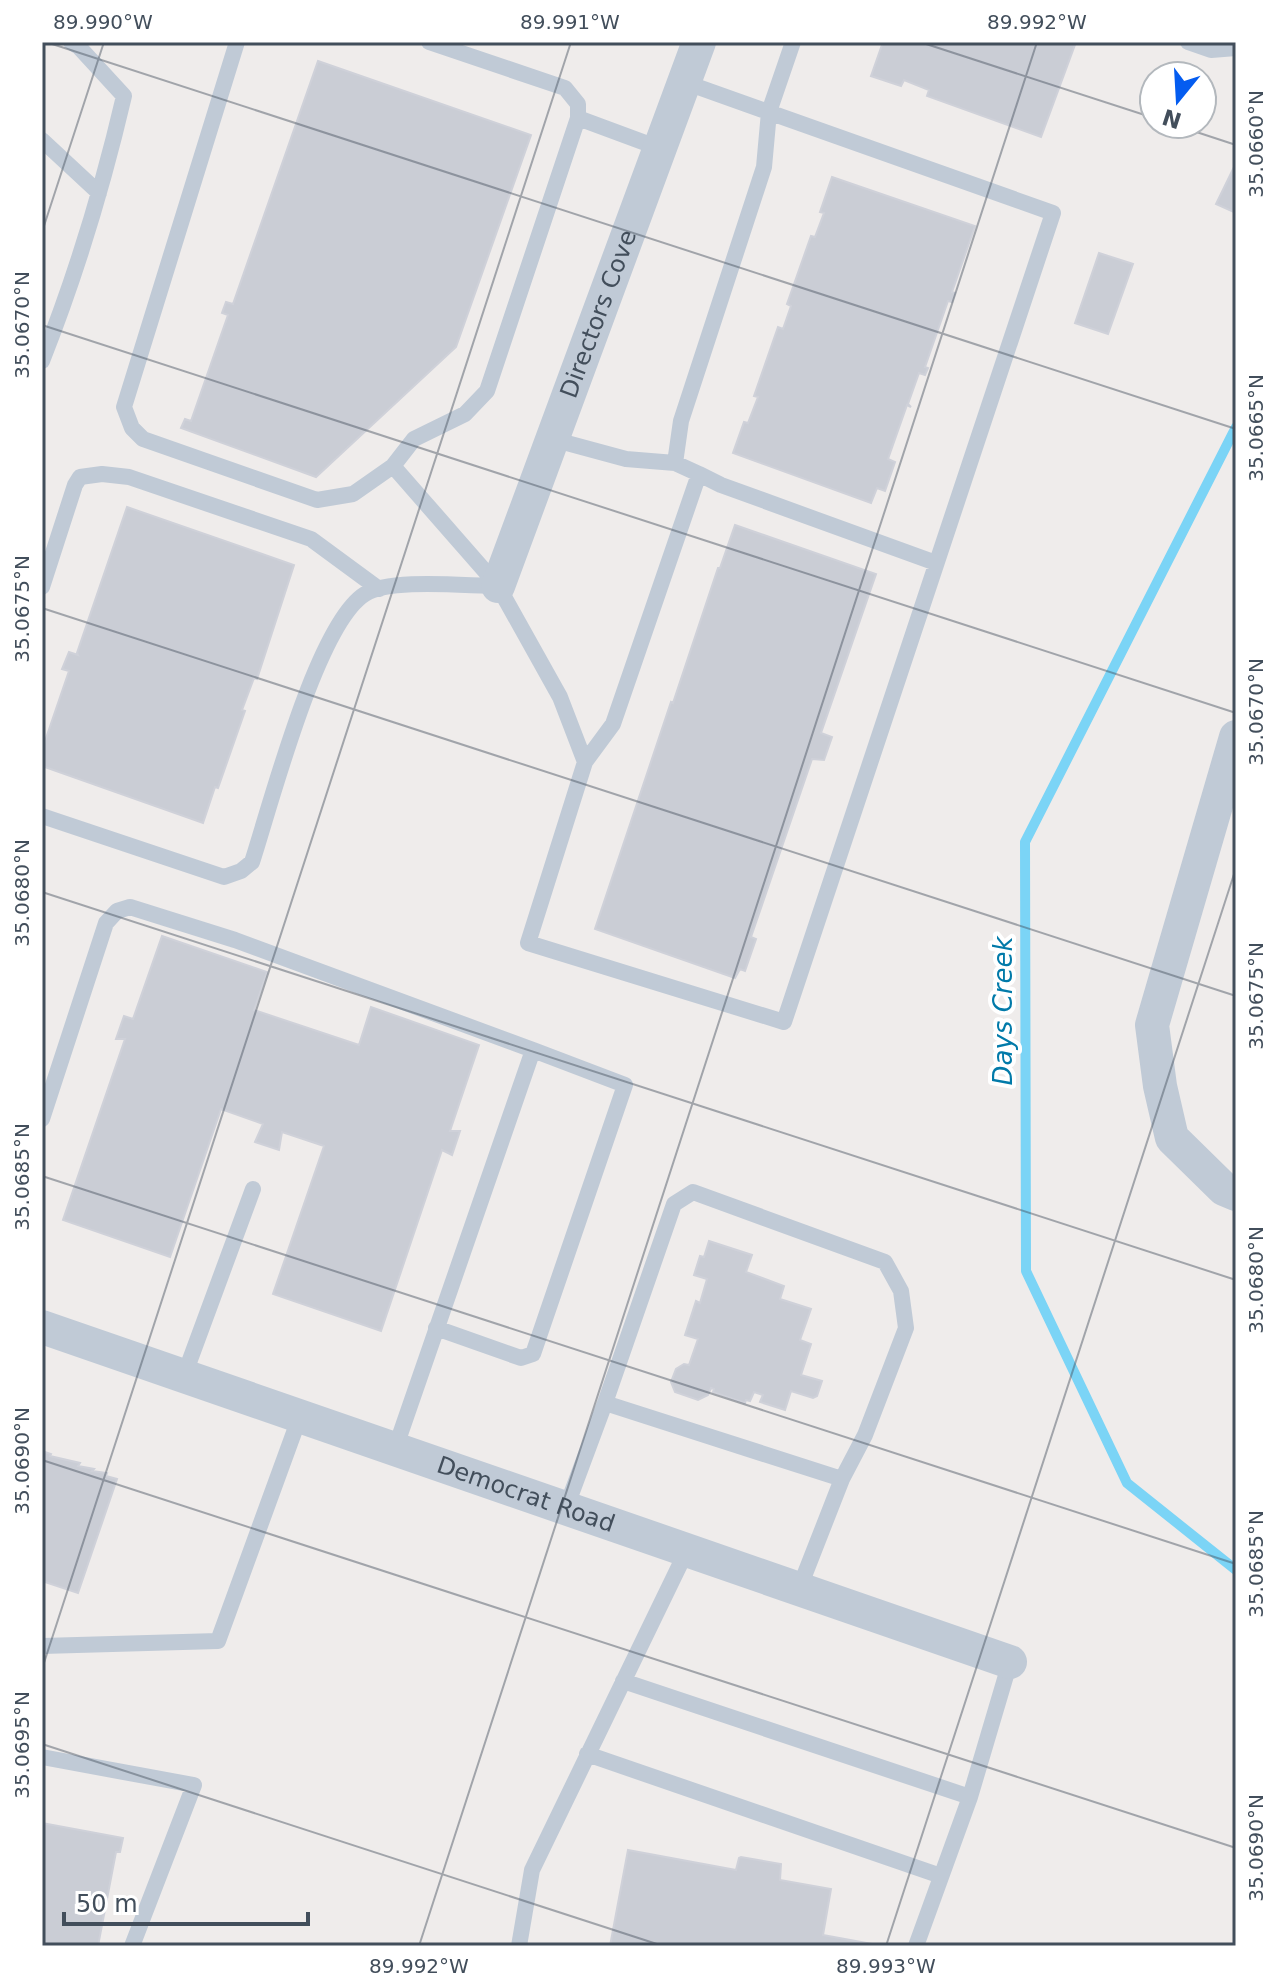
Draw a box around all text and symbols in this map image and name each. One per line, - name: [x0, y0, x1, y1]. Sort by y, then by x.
- text: 89.990°W: [53, 10, 153, 34]
- text: 89.991°W: [520, 10, 620, 34]
- text: 89.992°W: [987, 10, 1087, 34]
- north arrow: [1138, 60, 1218, 140]
- text: 35.0660°N: [1244, 90, 1268, 198]
- text: N: [1159, 104, 1185, 133]
- street label: Directors Cove: [555, 226, 642, 402]
- text: 35.0670°N: [10, 271, 34, 379]
- text: 35.0665°N: [1244, 374, 1268, 482]
- text: 35.0675°N: [10, 555, 34, 663]
- text: 35.0670°N: [1244, 658, 1268, 766]
- text: 35.0680°N: [10, 839, 34, 947]
- water label: Days Creek: [988, 936, 1018, 1086]
- text: 35.0675°N: [1244, 942, 1268, 1050]
- text: 35.0685°N: [10, 1123, 34, 1231]
- text: 35.0680°N: [1244, 1226, 1268, 1334]
- text: 35.0690°N: [10, 1407, 34, 1515]
- street label: Democrat Road: [433, 1451, 619, 1538]
- text: 35.0685°N: [1244, 1510, 1268, 1618]
- text: 35.0695°N: [10, 1691, 34, 1799]
- text: 35.0690°N: [1244, 1794, 1268, 1902]
- scale bar: [64, 1876, 308, 1926]
- text: 50 m: [76, 1890, 138, 1918]
- text: 89.992°W: [369, 1954, 469, 1978]
- text: 89.993°W: [836, 1954, 936, 1978]

